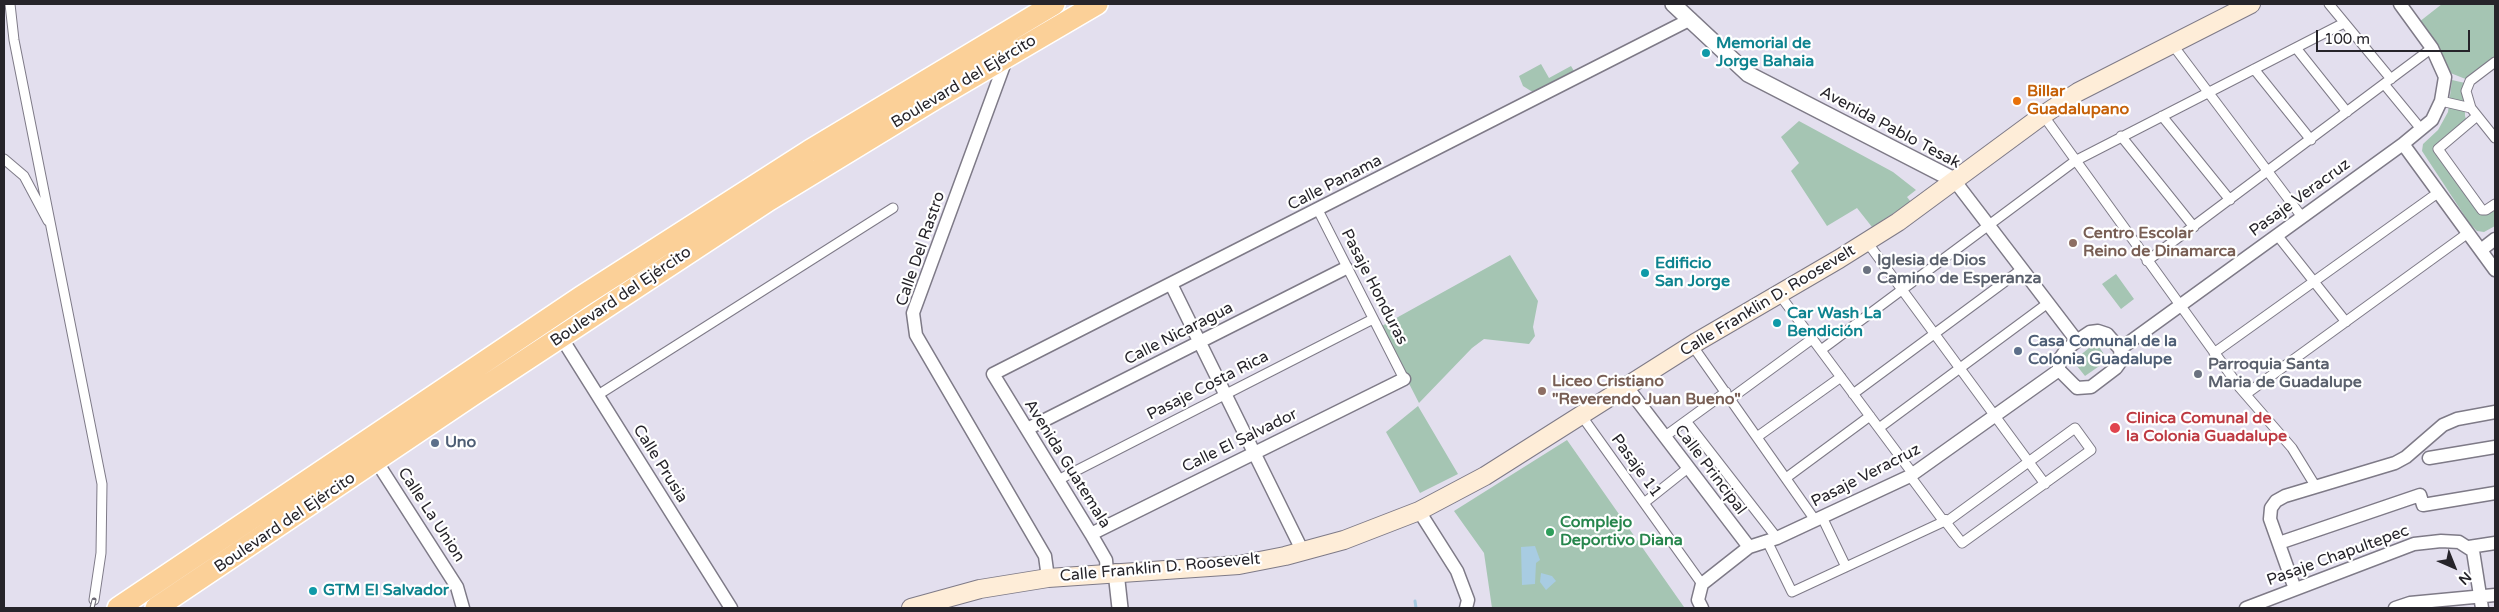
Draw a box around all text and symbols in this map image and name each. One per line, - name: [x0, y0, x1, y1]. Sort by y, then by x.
- scale bar: [2319, 20, 2473, 52]
- text: 100 m: [2324, 30, 2370, 48]
- street label: Boulevard del Ejército: [888, 31, 1040, 133]
- place label: Memorial de Jorge Bahaia: [1716, 34, 1814, 72]
- marker: Memorial de Jorge Bahaia: [1700, 47, 1712, 59]
- place label: Billar Guadalupano: [2027, 82, 2129, 120]
- street label: Avenida Pablo Tesak: [1817, 83, 1963, 173]
- marker: Billar Guadalupano: [2011, 95, 2023, 107]
- street label: Calle Panama: [1285, 151, 1385, 215]
- street label: Pasaje Veracruz: [2246, 155, 2354, 241]
- street label: Calle Del Rastro: [892, 189, 950, 309]
- place label: Centro Escolar Reino de Dinamarca: [2083, 224, 2236, 262]
- street label: Pasaje Honduras: [1337, 226, 1411, 348]
- marker: Centro Escolar Reino de Dinamarca: [2067, 237, 2079, 249]
- street label: Calle Franklin D. Roosevelt: [1677, 241, 1859, 361]
- street label: Boulevard del Ejército: [547, 243, 695, 351]
- place label: Iglesia de Dios Camino de Esperanza: [1877, 251, 2041, 289]
- place label: Edificio San Jorge: [1655, 254, 1730, 292]
- marker: Iglesia de Dios Camino de Esperanza: [1861, 264, 1873, 276]
- marker: Edificio San Jorge: [1639, 267, 1651, 279]
- street label: Calle Nicaragua: [1121, 298, 1237, 370]
- place label: Car Wash La Bendición: [1787, 304, 1882, 342]
- marker: Car Wash La Bendición: [1771, 317, 1783, 329]
- place label: Casa Comunal de la Colonia Guadalupe: [2028, 332, 2177, 370]
- marker: Casa Comunal de la Colonia Guadalupe: [2012, 345, 2024, 357]
- street label: Pasaje Costa Rica: [1144, 347, 1272, 425]
- place label: Parroquia Santa Maria de Guadalupe: [2208, 355, 2362, 393]
- marker: Parroquia Santa Maria de Guadalupe: [2192, 368, 2204, 380]
- place label: Liceo Cristiano "Reverendo Juan Bueno": [1552, 372, 1741, 410]
- marker: Liceo Cristiano "Reverendo Juan Bueno": [1536, 385, 1548, 397]
- street label: Avenida Guatemala: [1020, 396, 1114, 532]
- street label: Calle El Salvador: [1179, 405, 1301, 477]
- place label: Clinica Comunal de la Colonia Guadalupe: [2126, 409, 2287, 447]
- street label: Calle Prusia: [628, 421, 692, 507]
- street label: Calle Principal: [1670, 421, 1750, 519]
- marker: Clinica Comunal de la Colonia Guadalupe: [2108, 421, 2122, 435]
- street label: Pasaje 11: [1607, 431, 1665, 501]
- place label: Uno: [445, 433, 476, 453]
- marker: Uno: [429, 437, 441, 449]
- street label: Pasaje Veracruz: [1808, 440, 1924, 512]
- street label: Calle La Union: [393, 464, 469, 566]
- street label: Boulevard del Ejército: [211, 469, 359, 577]
- place label: Complejo Deportivo Diana: [1560, 513, 1683, 551]
- street label: Pasaje Chapultepec: [2264, 521, 2412, 591]
- marker: Complejo Deportivo Diana: [1544, 526, 1556, 538]
- north arrow: [2429, 542, 2479, 592]
- street label: Calle Franklin D. Roosevelt: [1059, 550, 1261, 586]
- text: N: [2455, 568, 2475, 588]
- place label: GTM El Salvador: [323, 581, 449, 601]
- marker: GTM El Salvador: [307, 585, 319, 597]

